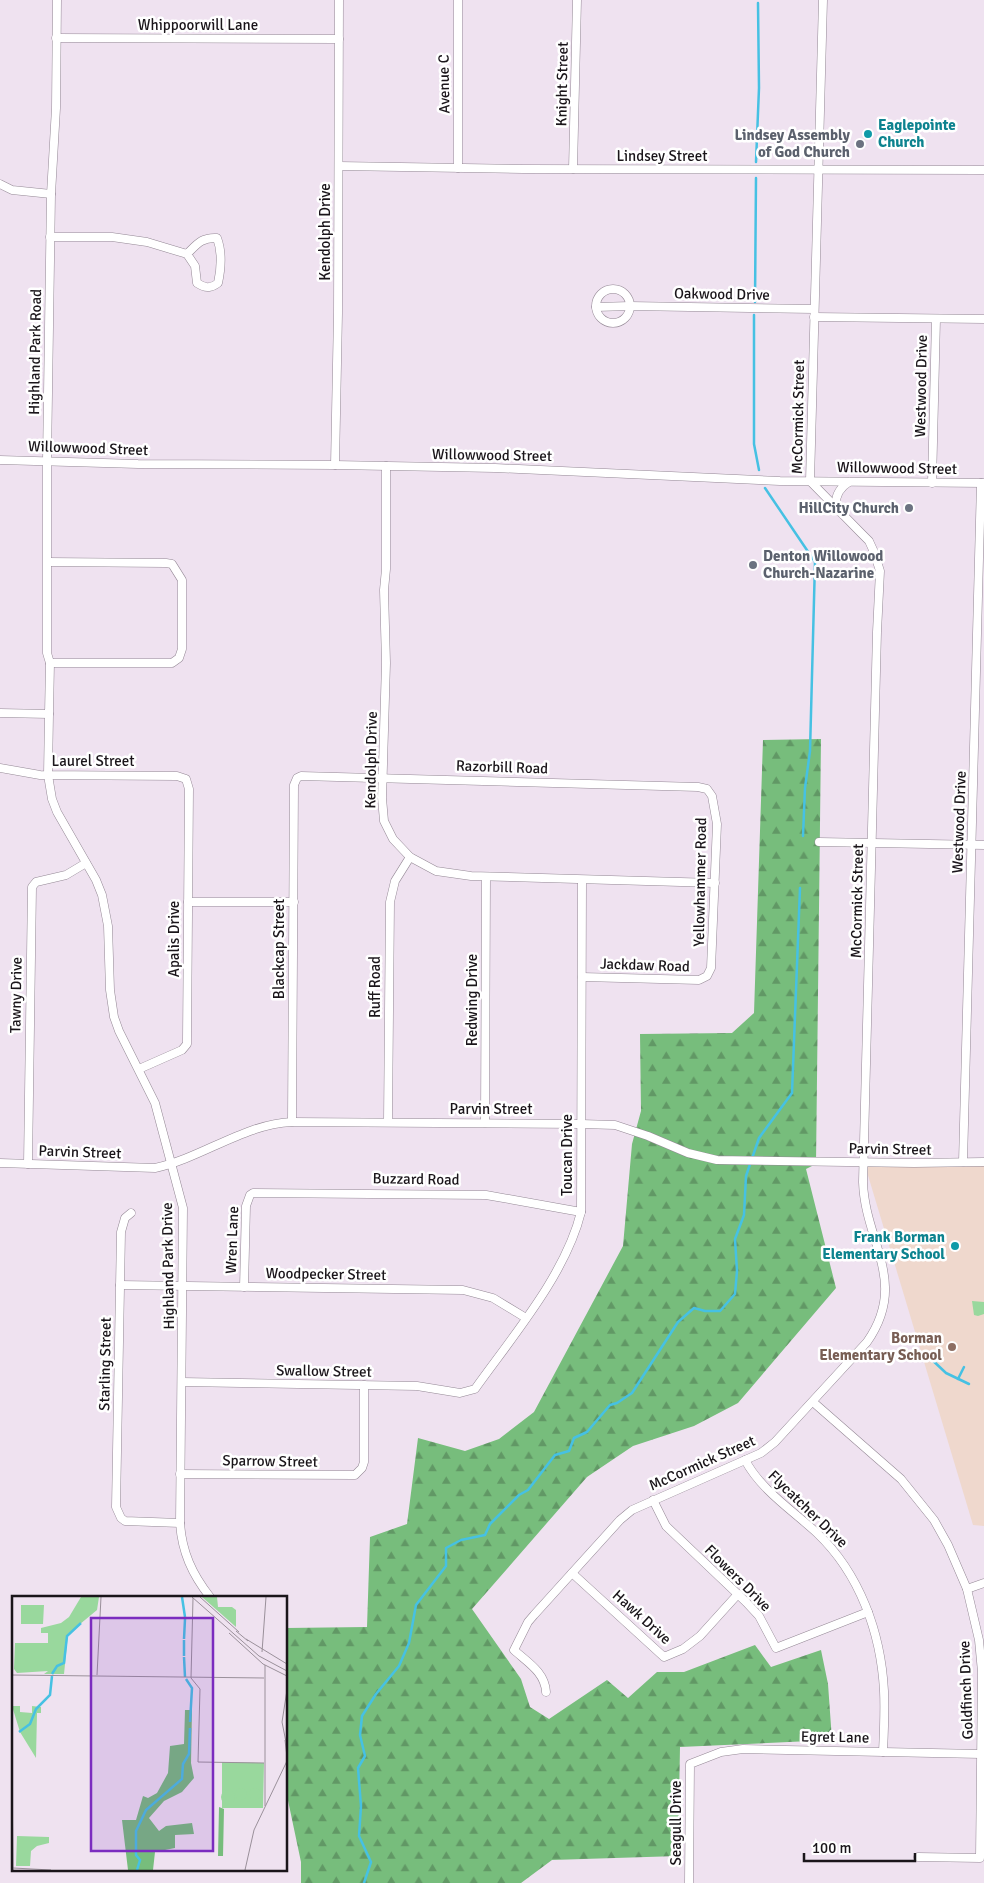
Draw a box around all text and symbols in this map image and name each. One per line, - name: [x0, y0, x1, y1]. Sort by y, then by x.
- street label: Whippoorwill Lane: [138, 16, 258, 34]
- street label: Knight Street: [552, 41, 572, 127]
- street label: Avenue C: [434, 54, 454, 114]
- place label: Eaglepointe Church: [878, 116, 956, 151]
- place label: Lindsey Assembly of God Church: [734, 126, 851, 161]
- marker: Eaglepointe Church: [862, 128, 874, 140]
- marker: Lindsey Assembly of God Church: [854, 138, 866, 150]
- street label: Lindsey Street: [616, 147, 708, 165]
- street label: Kendolph Drive: [316, 183, 334, 281]
- street label: Oakwood Drive: [674, 284, 770, 304]
- street label: Highland Park Road: [25, 289, 45, 415]
- street label: Westwood Drive: [911, 335, 931, 437]
- street label: McCormick Street: [788, 360, 808, 474]
- street label: Willowwood Street: [28, 437, 148, 459]
- street label: Willowwood Street: [432, 445, 552, 465]
- street label: Willowwood Street: [837, 458, 957, 478]
- place label: HillCity Church: [798, 499, 899, 517]
- marker: HillCity Church: [903, 502, 915, 514]
- place label: Denton Willowood Church-Nazarine: [763, 547, 883, 582]
- marker: Denton Willowood Church-Nazarine: [747, 559, 759, 571]
- street label: Kendolph Drive: [361, 711, 381, 809]
- street label: Laurel Street: [51, 752, 135, 770]
- street label: Razorbill Road: [456, 756, 548, 778]
- street label: Westwood Drive: [948, 770, 970, 874]
- street label: Yellowhammer Road: [690, 817, 710, 947]
- street label: McCormick Street: [847, 844, 867, 958]
- street label: Blackcap Street: [270, 899, 288, 999]
- street label: Apalis Drive: [165, 901, 183, 977]
- street label: Redwing Drive: [463, 954, 481, 1046]
- street label: Jackdaw Road: [600, 954, 690, 976]
- street label: Ruff Road: [366, 956, 384, 1018]
- street label: Tawny Drive: [6, 957, 26, 1033]
- street label: Parvin Street: [449, 1100, 533, 1118]
- street label: Toucan Drive: [558, 1114, 576, 1196]
- street label: Parvin Street: [848, 1139, 932, 1159]
- street label: Parvin Street: [38, 1142, 122, 1162]
- street label: Buzzard Road: [372, 1169, 460, 1189]
- street label: Highland Park Drive: [158, 1202, 178, 1330]
- street label: Wren Lane: [222, 1206, 242, 1274]
- place label: Frank Borman Elementary School: [822, 1228, 945, 1263]
- marker: Frank Borman Elementary School: [949, 1240, 961, 1252]
- street label: Woodpecker Street: [265, 1264, 387, 1284]
- street label: Starling Street: [95, 1317, 115, 1411]
- place label: Borman Elementary School: [819, 1329, 942, 1364]
- marker: Borman Elementary School: [946, 1341, 958, 1353]
- street label: Swallow Street: [276, 1361, 372, 1381]
- street label: McCormick Street: [646, 1432, 758, 1494]
- street label: Sparrow Street: [222, 1451, 318, 1471]
- street label: Flycatcher Drive: [764, 1467, 852, 1551]
- street label: Flowers Drive: [701, 1541, 775, 1615]
- street label: Hawk Drive: [609, 1586, 675, 1648]
- inset map: [12, 1596, 288, 1870]
- street label: Goldfinch Drive: [955, 1640, 977, 1740]
- street label: Egret Lane: [801, 1727, 869, 1747]
- street label: Seagull Drive: [667, 1780, 685, 1866]
- scale bar: [804, 1830, 915, 1862]
- text: 100 m: [812, 1839, 852, 1857]

